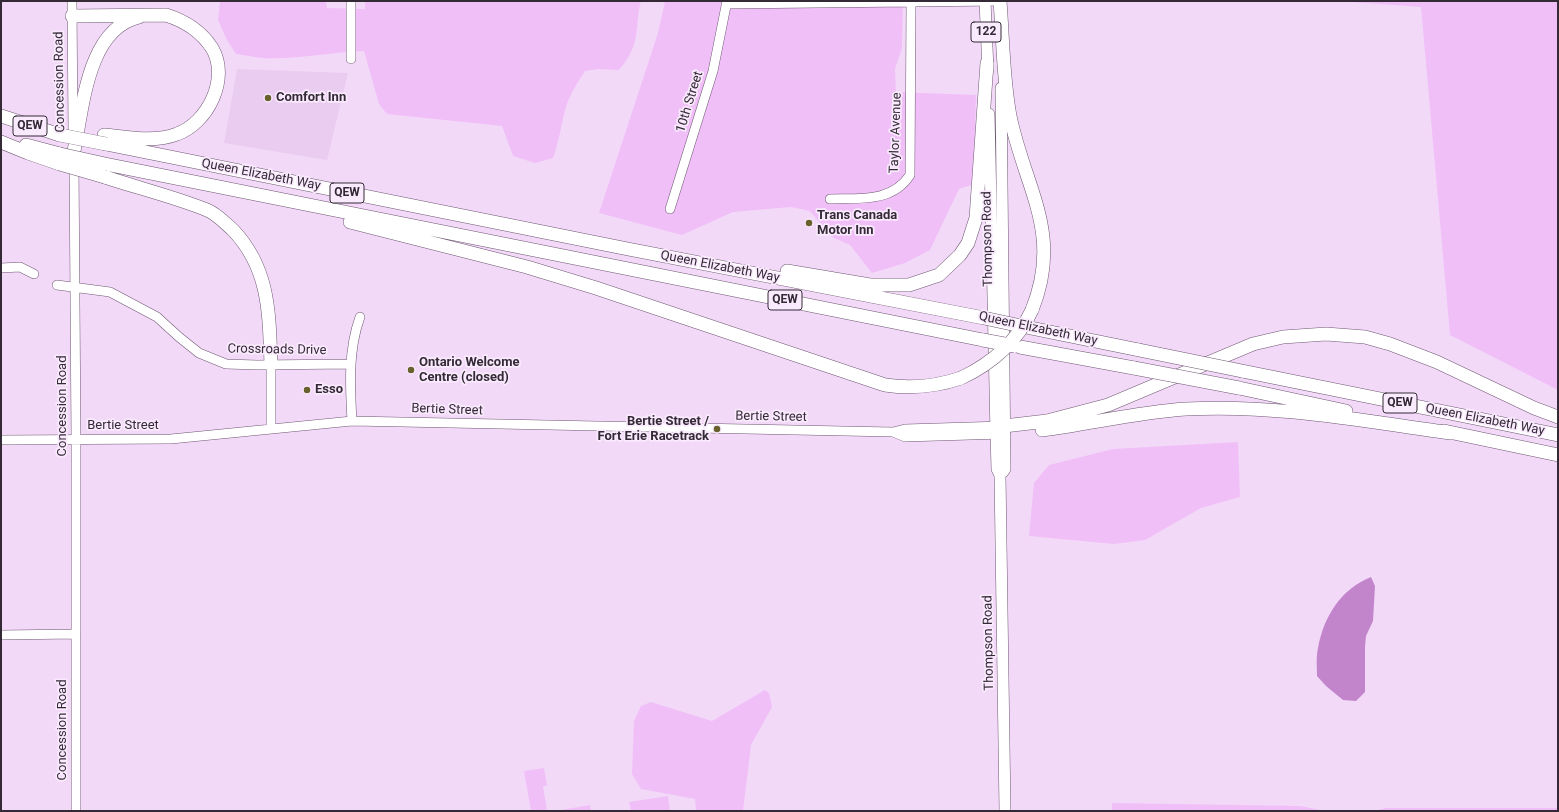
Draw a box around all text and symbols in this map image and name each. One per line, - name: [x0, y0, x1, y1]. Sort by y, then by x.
- road number: 122: [971, 22, 1001, 42]
- street label: Concession Road: [51, 31, 69, 133]
- street label: 10th Street: [673, 69, 707, 135]
- place label: Comfort Inn: [276, 90, 346, 106]
- street label: Taylor Avenue: [887, 92, 905, 174]
- marker: Comfort Inn: [263, 93, 273, 103]
- road number: QEW: [13, 116, 47, 136]
- street label: Queen Elizabeth Way: [200, 156, 322, 194]
- road number: QEW: [330, 183, 364, 203]
- street label: Thompson Road: [979, 191, 997, 287]
- place label: Trans Canada Motor Inn: [817, 208, 897, 239]
- marker: Trans Canada Motor Inn: [804, 218, 814, 228]
- street label: Queen Elizabeth Way: [659, 248, 781, 286]
- road number: QEW: [768, 290, 802, 310]
- street label: Queen Elizabeth Way: [977, 309, 1099, 349]
- street label: Crossroads Drive: [227, 341, 327, 359]
- place label: Ontario Welcome Centre (closed): [419, 355, 519, 386]
- street label: Concession Road: [55, 356, 71, 456]
- marker: Ontario Welcome Centre (closed): [406, 365, 416, 375]
- place label: Esso: [315, 382, 343, 398]
- marker: Esso: [302, 385, 312, 395]
- road number: QEW: [1383, 393, 1417, 413]
- street label: Bertie Street: [411, 401, 483, 419]
- street label: Queen Elizabeth Way: [1424, 401, 1546, 439]
- street label: Bertie Street: [735, 409, 807, 425]
- place label: Bertie Street / Fort Erie Racetrack: [597, 414, 709, 445]
- street label: Bertie Street: [87, 418, 159, 434]
- marker: Bertie Street / Fort Erie Racetrack: [712, 424, 722, 434]
- street label: Thompson Road: [980, 595, 998, 691]
- street label: Concession Road: [55, 680, 71, 780]

